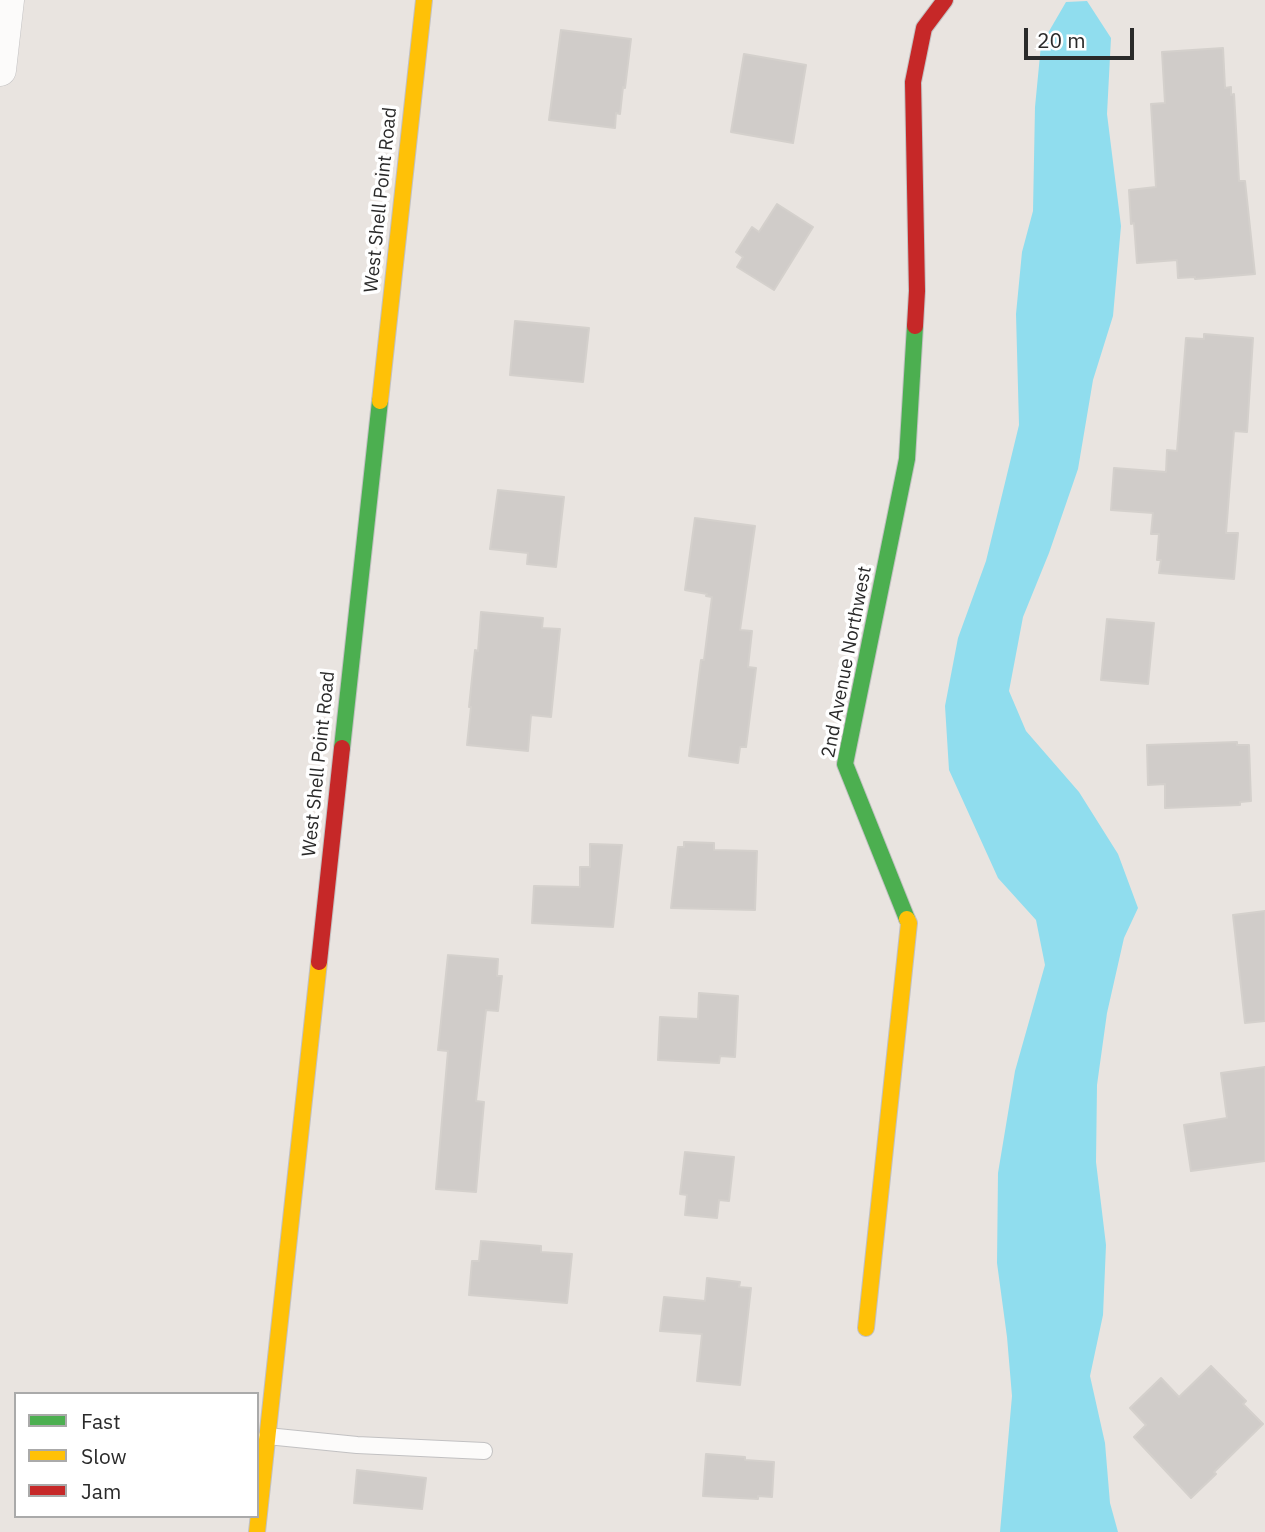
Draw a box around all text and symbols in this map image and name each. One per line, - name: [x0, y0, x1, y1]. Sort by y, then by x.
- scale bar: [1027, 14, 1137, 58]
- text: 20 m: [1037, 26, 1086, 54]
- street label: West Shell Point Road: [360, 106, 402, 294]
- street label: 2nd Avenue Northwest: [817, 564, 877, 760]
- street label: West Shell Point Road: [298, 670, 340, 858]
- legend: [14, 1392, 259, 1518]
- text: Fast: [81, 1407, 121, 1435]
- text: Slow: [81, 1442, 127, 1470]
- text: Jam: [81, 1477, 121, 1505]

